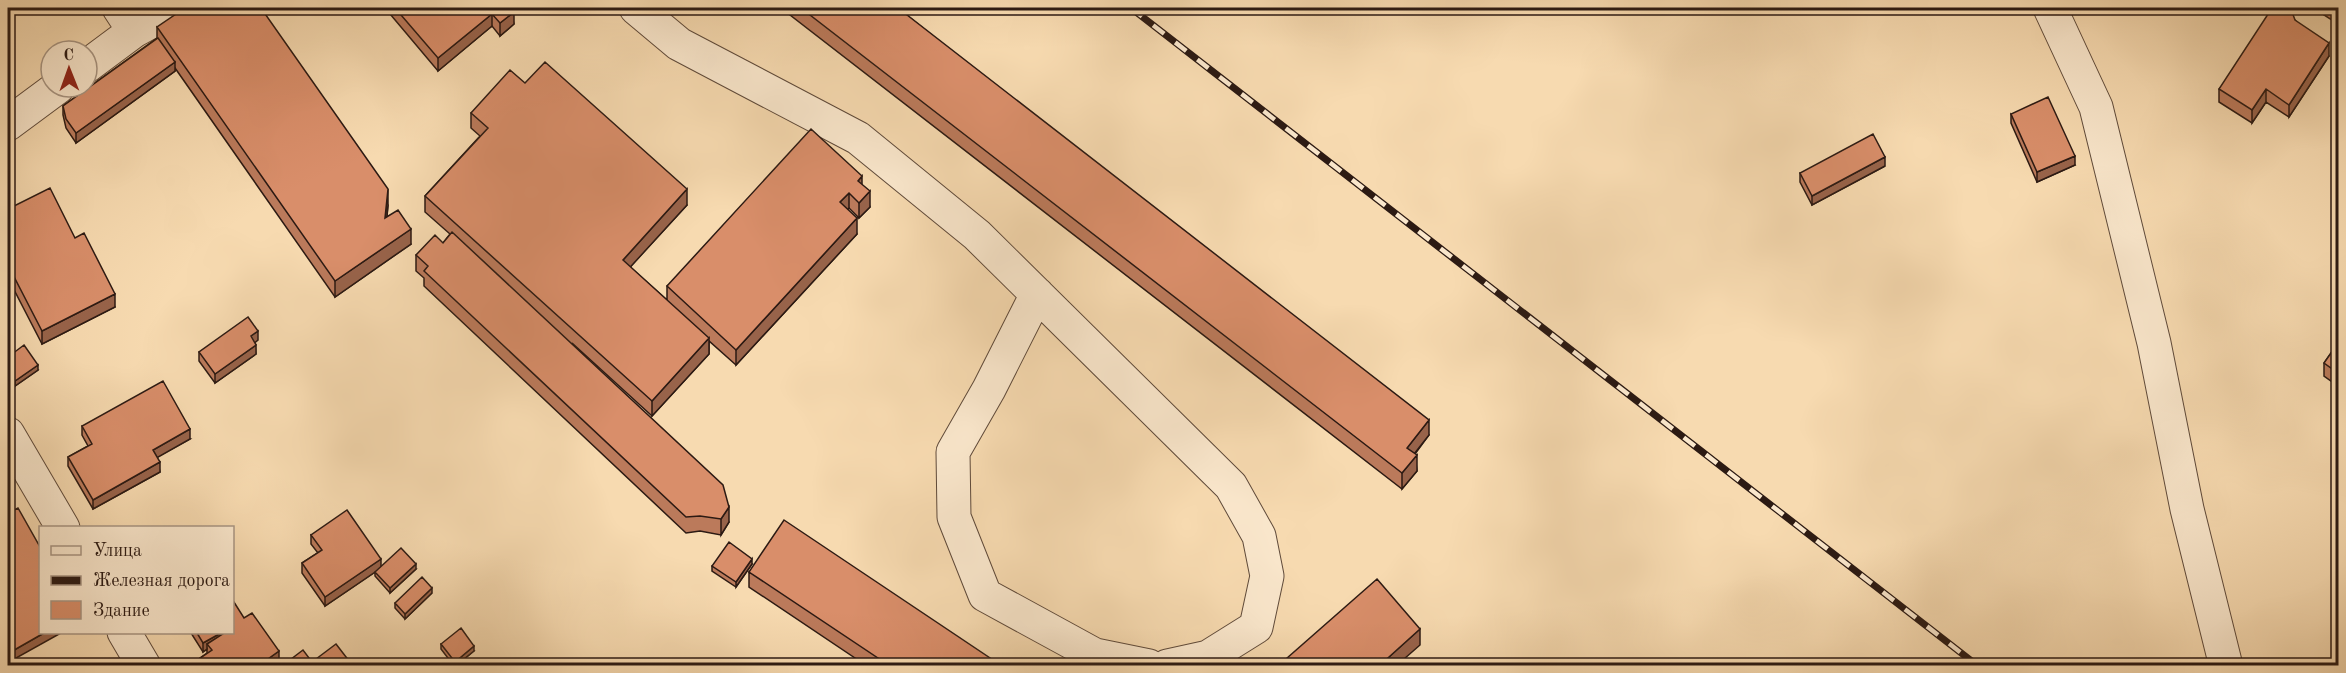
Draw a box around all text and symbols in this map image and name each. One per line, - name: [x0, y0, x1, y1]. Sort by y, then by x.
- north arrow: [39, 39, 99, 99]
- text: С: [63, 48, 74, 64]
- legend: [39, 526, 234, 634]
- text: Улица: [93, 542, 142, 560]
- text: Железная дорога: [93, 572, 230, 590]
- text: Здание: [93, 602, 150, 620]

